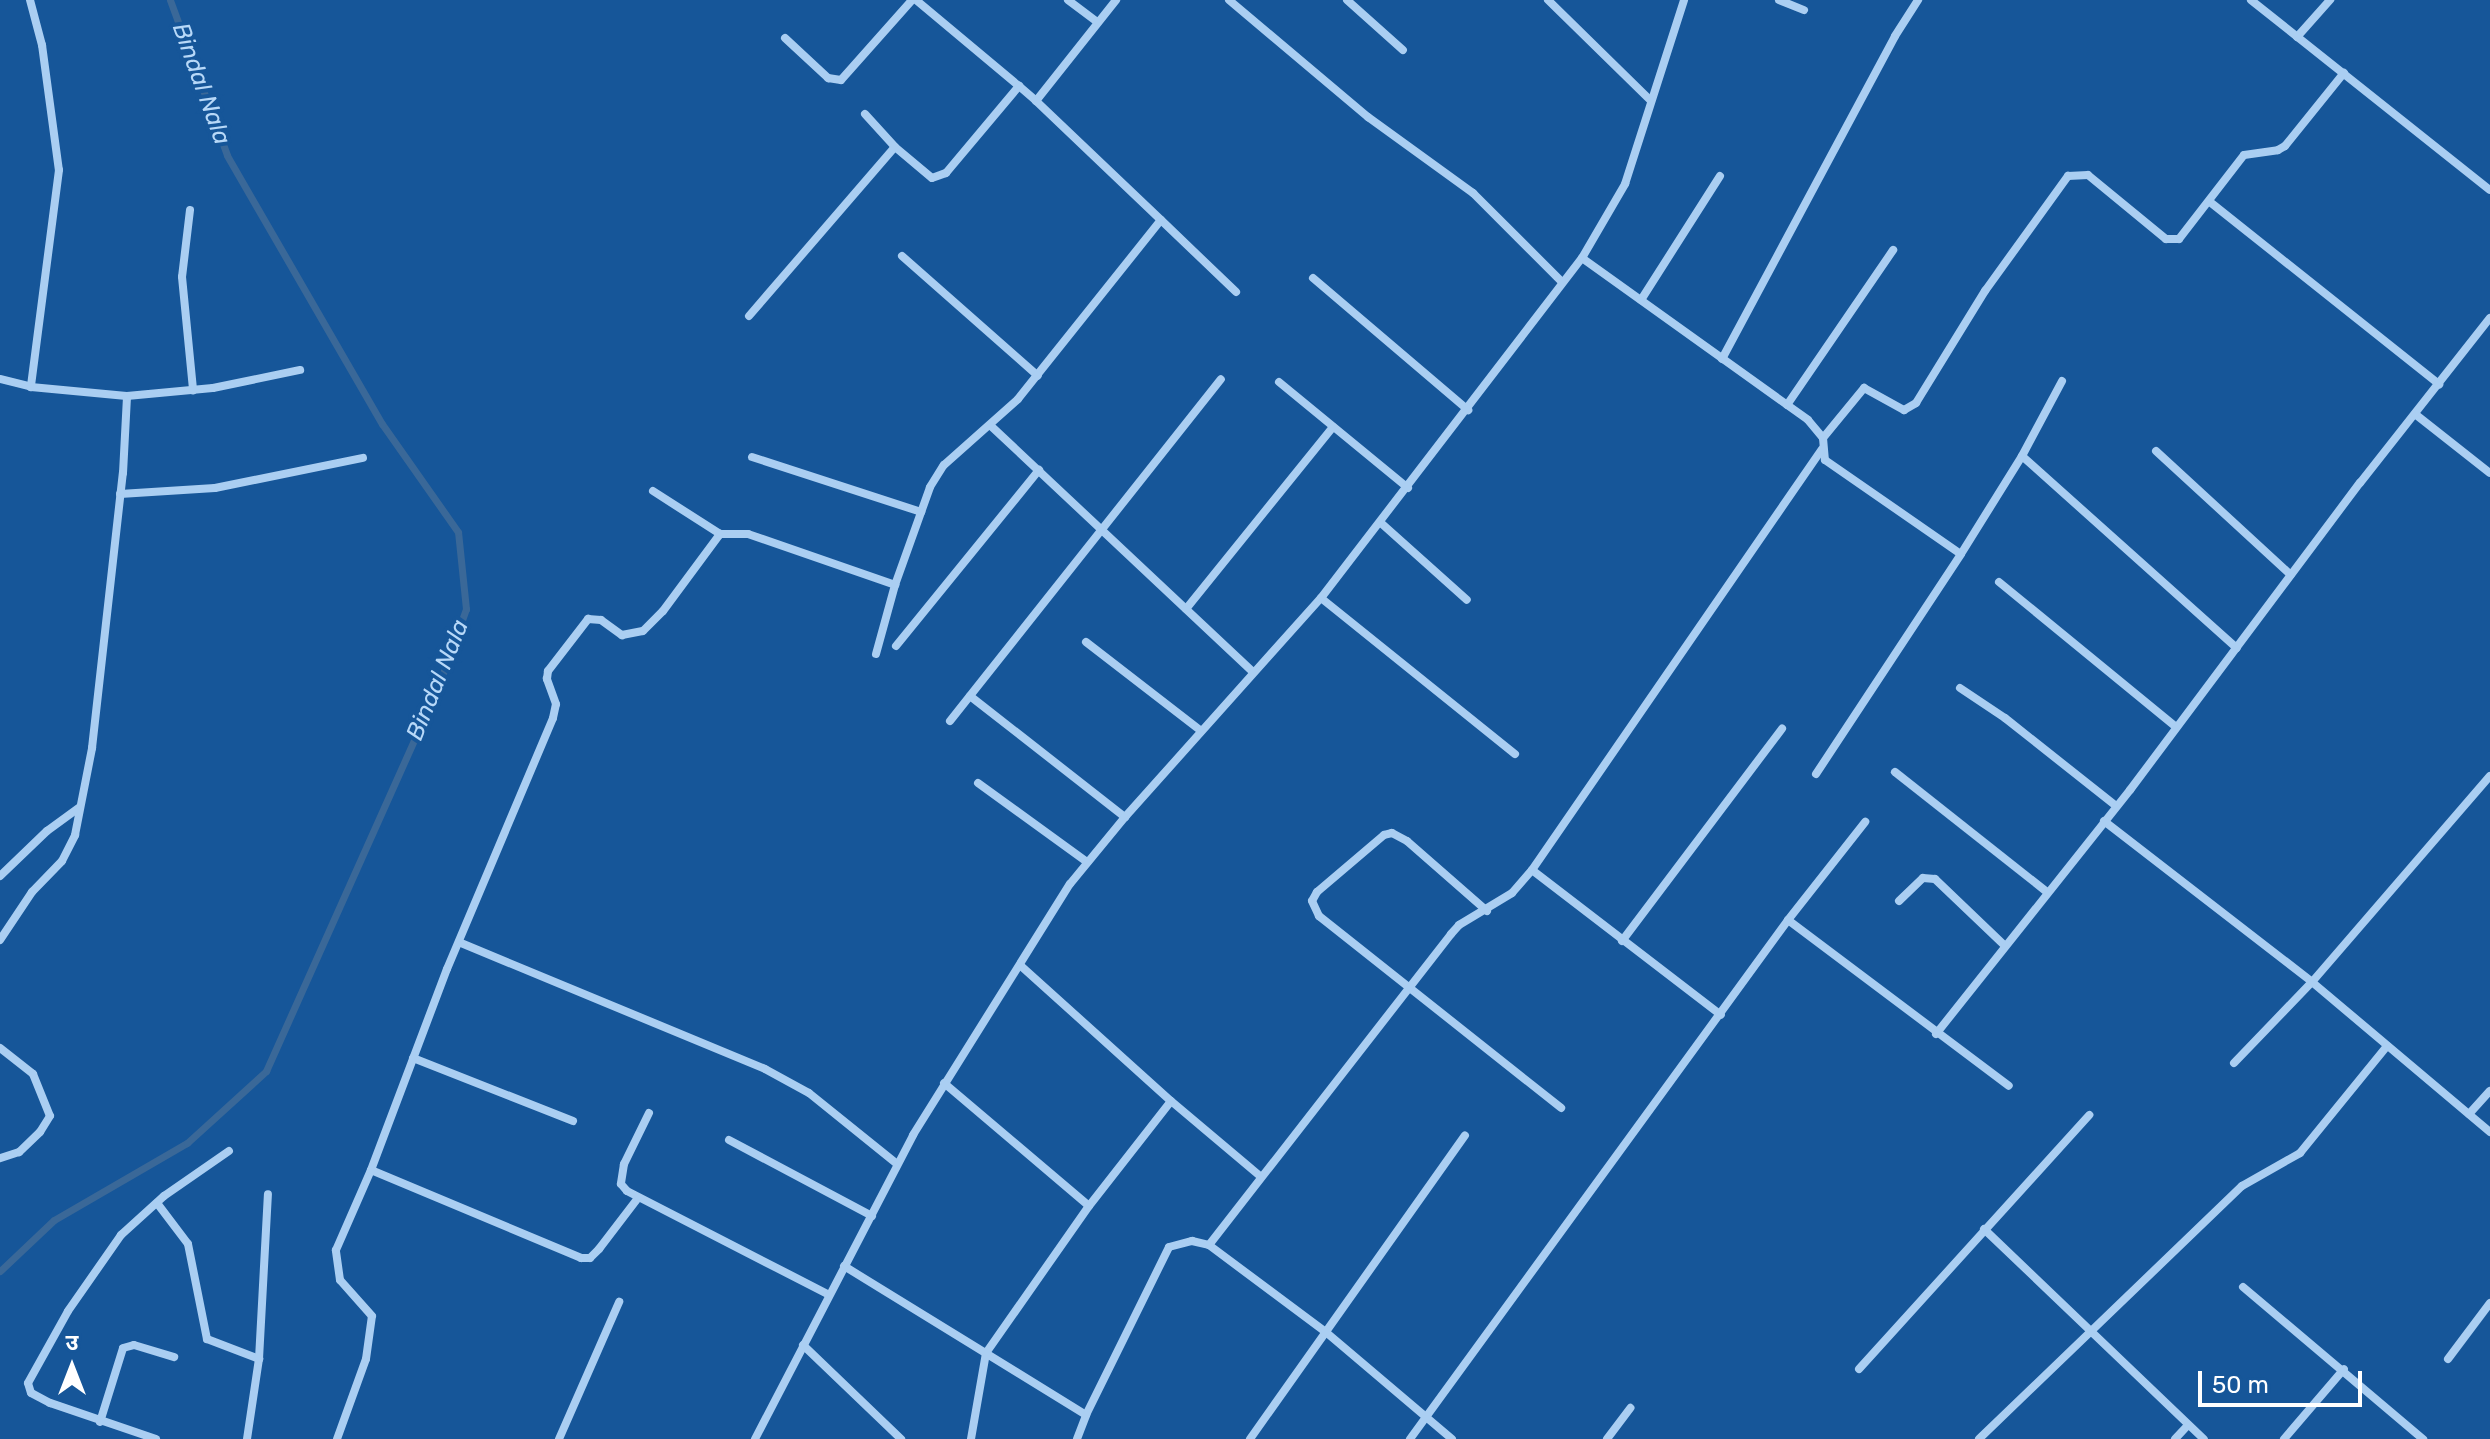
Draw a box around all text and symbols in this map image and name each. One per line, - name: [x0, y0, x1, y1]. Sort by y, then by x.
- water label: Bindal Nala: [166, 19, 236, 149]
- water label: Bindal Nala: [401, 616, 475, 744]
- north arrow: [32, 1327, 112, 1407]
- text: उ: [66, 1329, 78, 1356]
- scale bar: [2202, 1355, 2366, 1405]
- text: 50 m: [2212, 1371, 2269, 1399]

